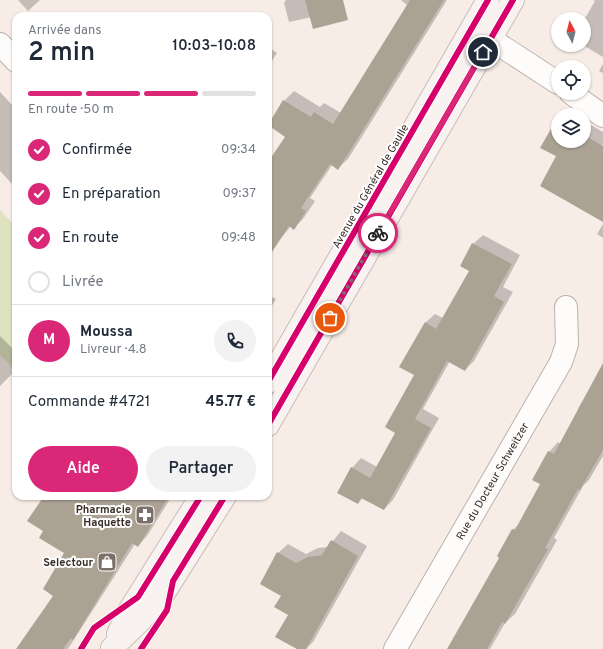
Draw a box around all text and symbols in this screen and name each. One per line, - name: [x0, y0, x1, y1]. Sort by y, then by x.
- north arrow: [551, 12, 591, 52]
- map controls: [551, 12, 591, 148]
- text: Arrivée dans: [28, 23, 101, 39]
- pin: [466, 35, 500, 69]
- text: 2 min: [28, 37, 95, 70]
- text: 10:03–10:08: [172, 37, 256, 56]
- icon: home: [472, 41, 494, 63]
- button: locate: [551, 60, 591, 100]
- text: En route · 50 m: [28, 102, 114, 118]
- button: layers: [551, 108, 591, 148]
- street label: Avenue du Général de Gaulle: [329, 122, 412, 251]
- icon: check: [28, 139, 50, 161]
- text: Confirmée: [62, 141, 132, 160]
- text: 09:34: [221, 142, 256, 158]
- icon: check: [28, 183, 50, 205]
- text: En préparation: [62, 185, 161, 204]
- text: 09:37: [222, 186, 256, 202]
- courier: [358, 213, 398, 253]
- icon: bike: [367, 222, 389, 244]
- icon: check: [28, 227, 50, 249]
- text: En route: [62, 229, 119, 248]
- text: 09:48: [221, 230, 256, 246]
- text: Livrée: [62, 273, 104, 292]
- pin: [313, 301, 347, 335]
- icon: bag: [319, 307, 341, 329]
- button: phone: [214, 320, 256, 362]
- text: Moussa: [80, 323, 133, 342]
- text: M: [43, 331, 55, 350]
- text: Livreur · 4.8: [80, 342, 147, 358]
- text: Commande #4721: [28, 393, 150, 412]
- text: 45.77 €: [205, 393, 256, 412]
- street label: Rue du Docteur Schweitzer: [454, 420, 533, 543]
- button: Aide: [28, 446, 138, 492]
- button: Partager: [146, 446, 256, 492]
- place label: Pharmacie Haquette: [76, 503, 131, 530]
- pharmacy icon: Pharmacie Haquette: [134, 504, 156, 526]
- shop icon: Selectour: [96, 551, 118, 573]
- place label: Selectour: [43, 556, 93, 570]

